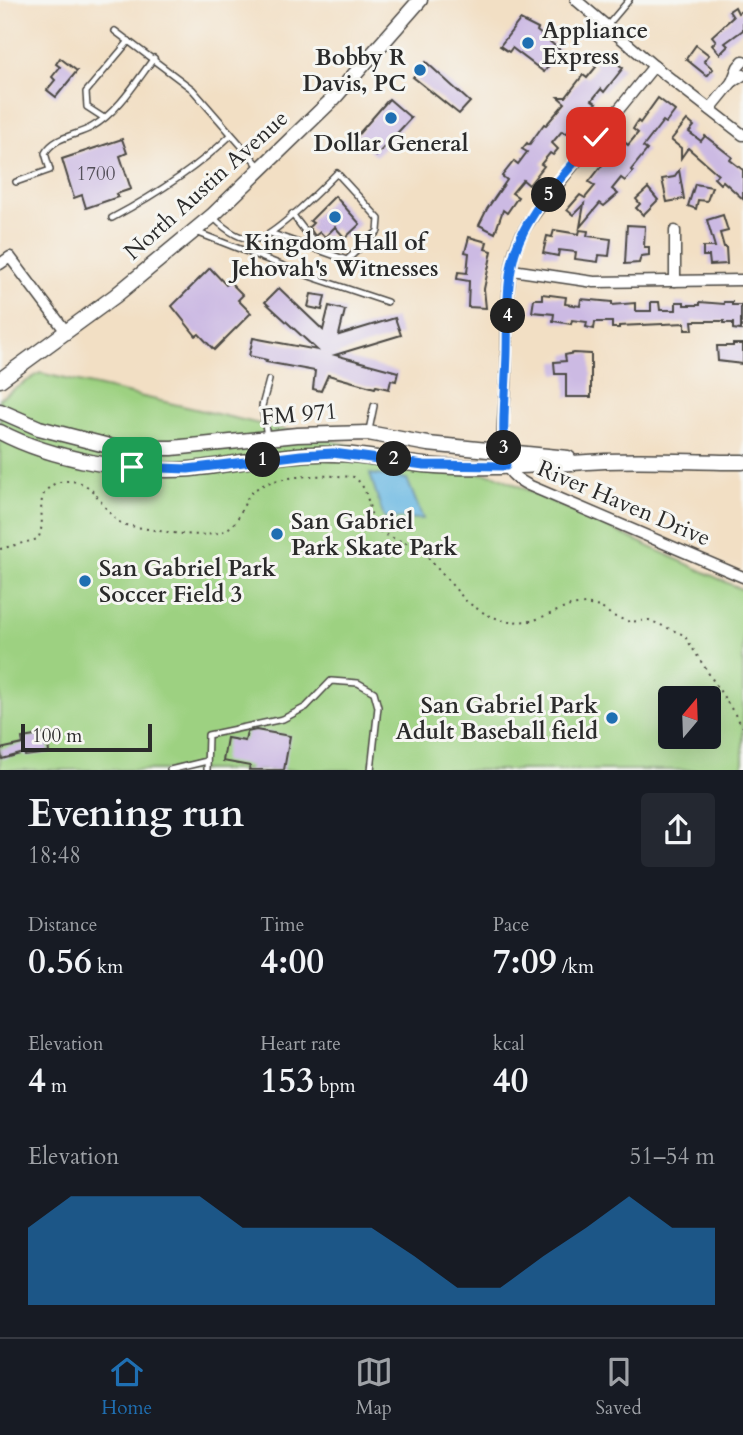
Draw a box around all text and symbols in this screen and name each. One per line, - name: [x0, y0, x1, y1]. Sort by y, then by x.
- place label: Appliance Express: [542, 15, 648, 72]
- marker: Appliance Express: [520, 35, 536, 51]
- place label: Bobby R Davis, PC: [302, 42, 406, 99]
- marker: Bobby R Davis, PC: [412, 62, 428, 78]
- street label: North Austin Avenue: [117, 103, 295, 267]
- pin: [566, 107, 626, 167]
- marker: Dollar General: [383, 110, 399, 126]
- icon: check: [577, 118, 615, 156]
- place label: Dollar General: [314, 128, 469, 159]
- house number: 1700: [77, 161, 116, 187]
- pin: 5: [532, 178, 566, 212]
- text: 5: [544, 181, 553, 207]
- marker: Kingdom Hall of Jehovah's Witnesses: [327, 209, 343, 225]
- place label: Kingdom Hall of Jehovah's Witnesses: [228, 227, 439, 284]
- pin: 4: [490, 298, 526, 334]
- text: 4: [503, 302, 512, 328]
- street label: FM 971: [260, 395, 338, 433]
- pin: 3: [486, 430, 522, 466]
- text: 3: [499, 434, 508, 460]
- pin: [102, 437, 162, 497]
- pin: 1: [246, 442, 280, 477]
- pin: 2: [376, 442, 412, 476]
- text: 2: [389, 445, 398, 471]
- text: 1: [258, 446, 267, 472]
- icon: arrive: [113, 448, 151, 486]
- street label: River Haven Drive: [533, 453, 715, 553]
- place label: San Gabriel Park Skate Park: [291, 506, 458, 563]
- marker: San Gabriel Park Skate Park: [269, 526, 285, 542]
- place label: San Gabriel Park Soccer Field 3: [99, 553, 277, 610]
- marker: San Gabriel Park Soccer Field 3: [77, 573, 93, 589]
- north arrow: [658, 686, 721, 749]
- map controls: [658, 686, 721, 749]
- place label: San Gabriel Park Adult Baseball field: [395, 690, 599, 747]
- marker: San Gabriel Park Adult Baseball field: [604, 710, 620, 726]
- scale bar: [21, 721, 152, 753]
- text: 100 m: [32, 723, 82, 749]
- text: Evening run: [28, 788, 244, 840]
- button: share: [641, 793, 715, 867]
- text: 18:48: [28, 840, 81, 871]
- text: Distance: [28, 912, 97, 938]
- text: Time: [260, 912, 304, 938]
- text: Pace: [493, 912, 529, 938]
- text: 0.56: [28, 938, 92, 986]
- text: 4:00: [260, 938, 324, 986]
- text: 7:09: [493, 938, 557, 986]
- text: km: [92, 954, 123, 980]
- text: /km: [557, 954, 594, 980]
- text: Elevation: [28, 1031, 103, 1057]
- text: Heart rate: [260, 1031, 341, 1057]
- text: kcal: [493, 1031, 525, 1057]
- text: 4: [28, 1057, 46, 1105]
- text: 153: [260, 1057, 314, 1105]
- text: 40: [493, 1057, 529, 1105]
- text: m: [46, 1073, 67, 1099]
- text: bpm: [314, 1073, 356, 1099]
- text: Elevation: [28, 1141, 119, 1172]
- text: 51–54 m: [630, 1141, 715, 1172]
- tab: Home: [101, 1353, 152, 1421]
- tab: Map: [355, 1353, 393, 1421]
- tab: Saved: [596, 1353, 642, 1421]

